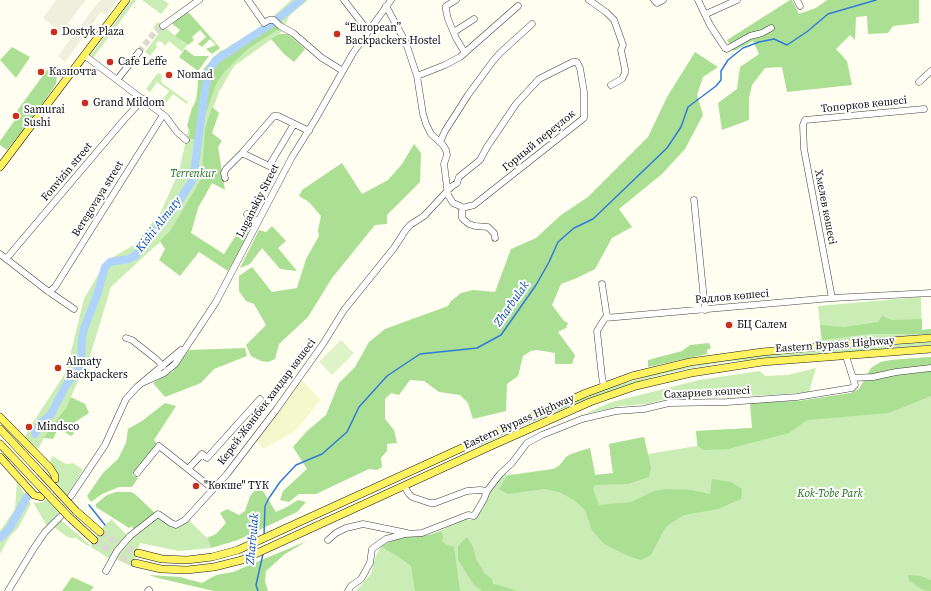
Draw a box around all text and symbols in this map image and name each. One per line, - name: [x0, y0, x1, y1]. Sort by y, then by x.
- place label: “European” Backpackers Hostel: [345, 21, 441, 47]
- place label: Dostyk Plaza: [62, 25, 124, 39]
- marker: Dostyk Plaza: [49, 27, 59, 37]
- marker: “European” Backpackers Hostel: [332, 29, 342, 39]
- place label: Cafe Leffe: [118, 55, 167, 69]
- marker: Cafe Leffe: [105, 57, 115, 67]
- place label: Казпочта: [49, 65, 97, 79]
- marker: Казпочта: [36, 67, 46, 77]
- place label: Nomad: [177, 68, 213, 82]
- marker: Nomad: [164, 70, 174, 80]
- street label: Топорков көшесі: [820, 94, 908, 116]
- place label: Grand Mildom: [93, 96, 165, 110]
- marker: Grand Mildom: [80, 98, 90, 108]
- place label: Samurai Sushi: [24, 103, 65, 129]
- street label: Горный переулок: [500, 107, 578, 175]
- marker: Samurai Sushi: [11, 111, 21, 121]
- street label: Fonvizin street: [39, 140, 95, 204]
- street label: Beregovaya street: [69, 159, 127, 239]
- street label: Luganskiy Street: [234, 162, 282, 240]
- park label: Terrenkur: [170, 167, 216, 181]
- street label: Хмелев көшесі: [811, 168, 839, 246]
- water label: Kіshі Almaty: [133, 195, 185, 255]
- water label: Zharbulak: [491, 279, 533, 329]
- street label: Радлов көшесі: [694, 287, 770, 307]
- place label: БЦ Салем: [737, 318, 787, 332]
- marker: БЦ Салем: [724, 320, 734, 330]
- street label: Eastern Bypass Highway: [775, 334, 895, 356]
- street label: Керей-Жәнібек хандар көшесі: [215, 336, 319, 468]
- place label: Almaty Backpackers: [66, 355, 128, 381]
- marker: Almaty Backpackers: [53, 363, 63, 373]
- street label: Сахариев көшесі: [664, 384, 750, 402]
- street label: Eastern Bypass Highway: [462, 392, 576, 452]
- place label: Mindsco: [37, 420, 79, 434]
- marker: Mindsco: [24, 422, 34, 432]
- place label: "Көкше" ТҮК: [204, 479, 269, 493]
- marker: "Көкше" ТҮК: [191, 481, 201, 491]
- park label: Kok-Tobe Park: [797, 487, 863, 501]
- water label: Zharbulak: [244, 513, 262, 565]

